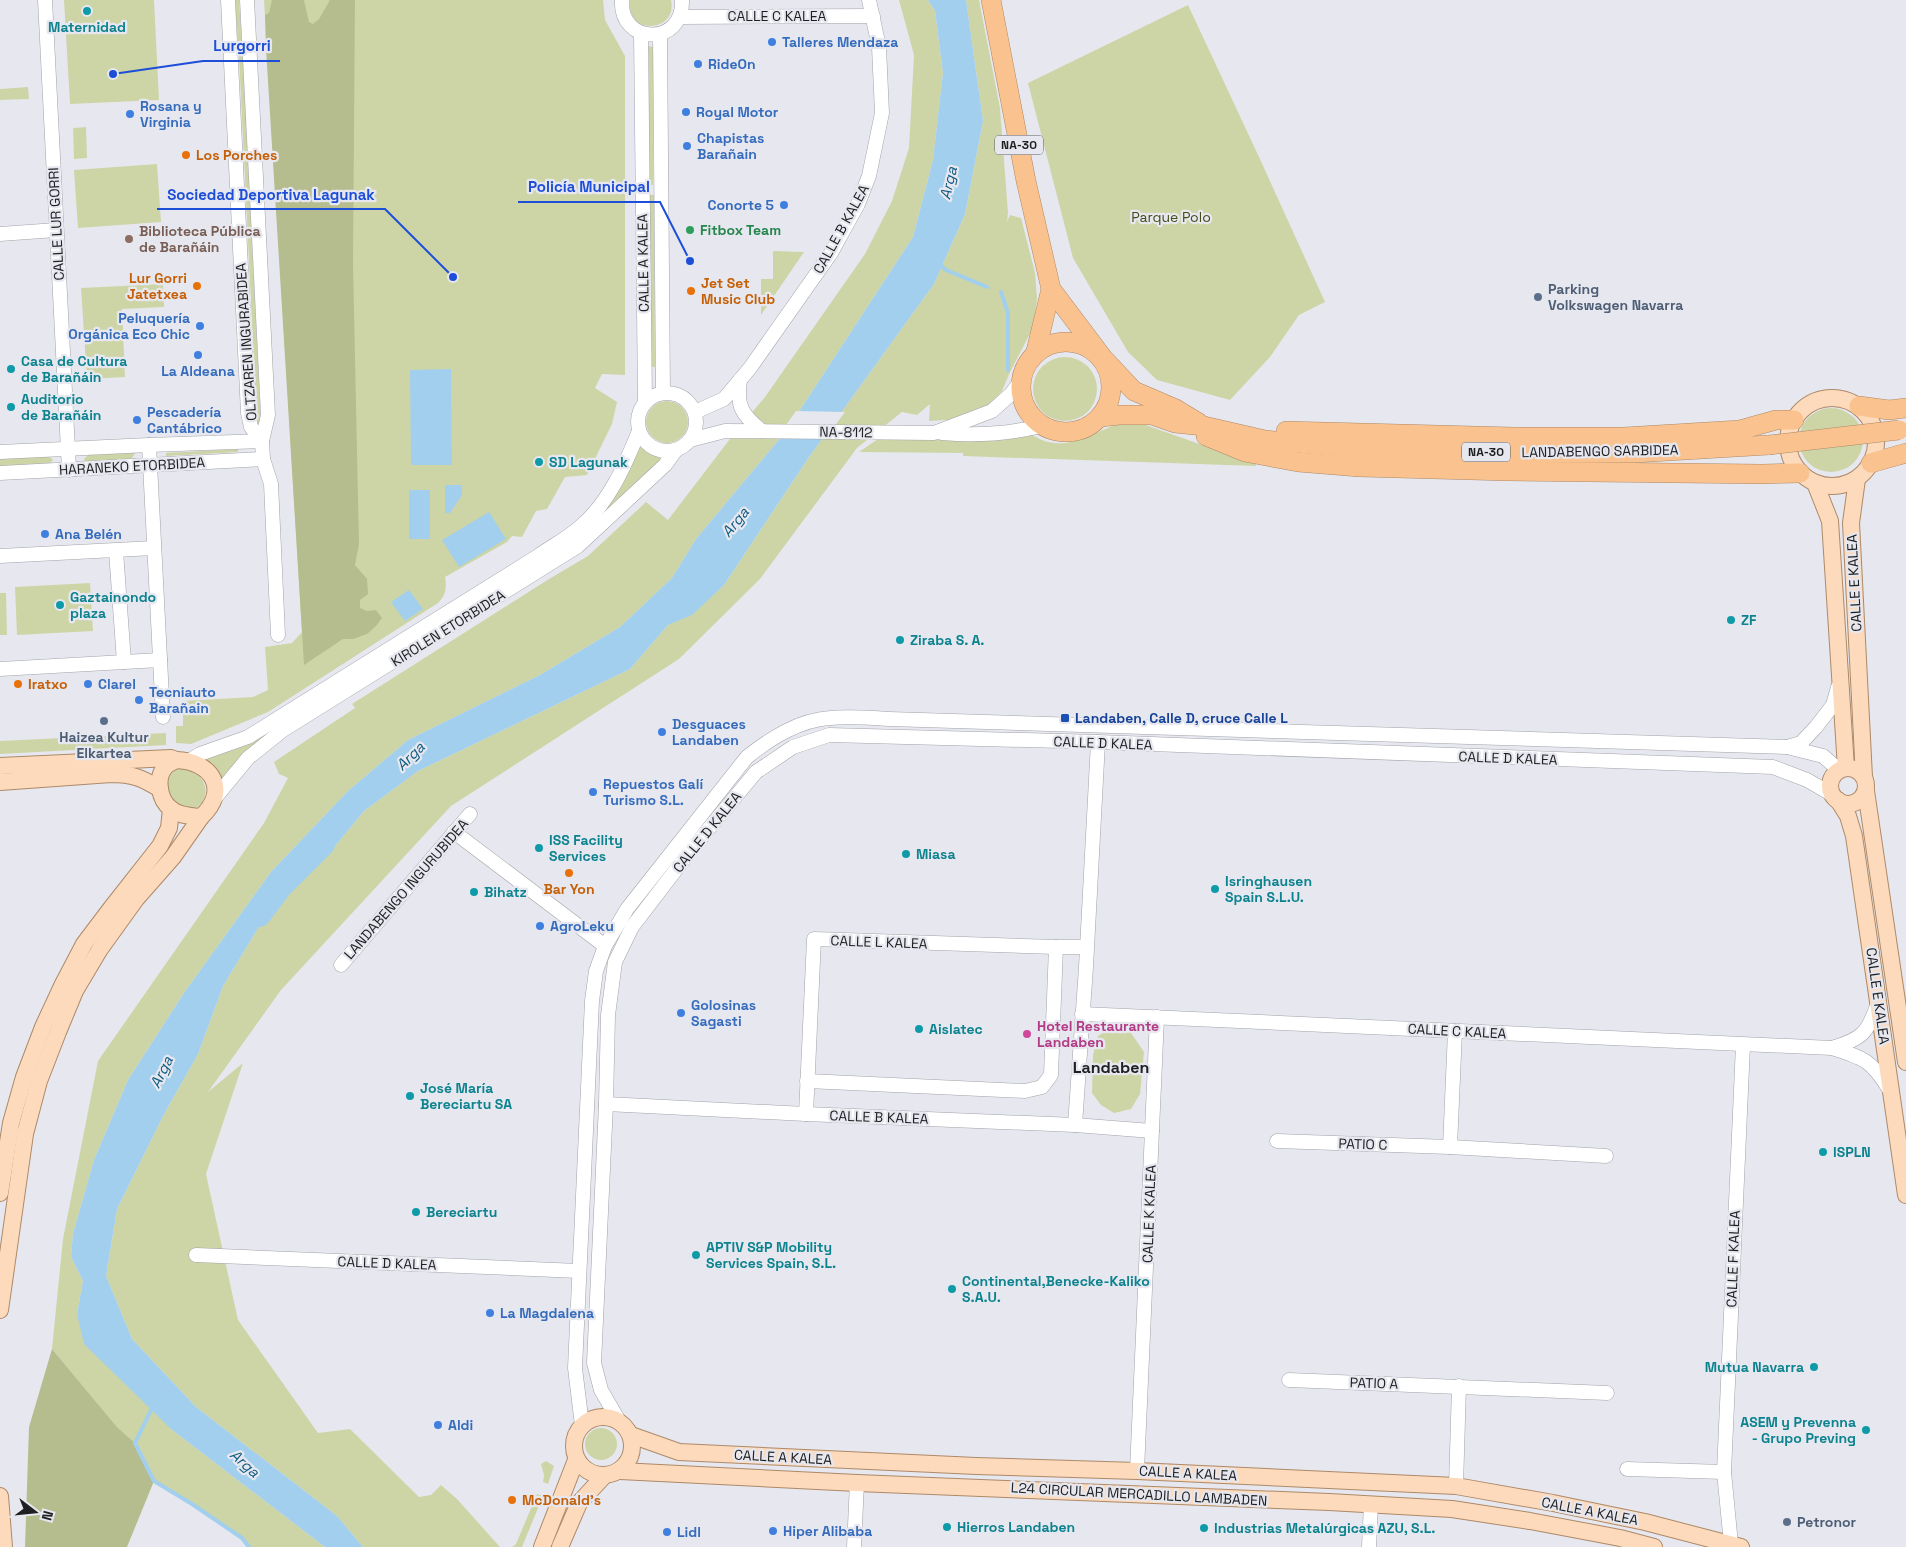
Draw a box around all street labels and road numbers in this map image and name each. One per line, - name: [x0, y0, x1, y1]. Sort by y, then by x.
- street label: CALLE C KALEA: [728, 7, 827, 25]
- road number: NA-30: [995, 136, 1043, 154]
- street label: CALLE LUR GORRI: [44, 167, 68, 281]
- street label: CALLE B KALEA: [809, 181, 873, 277]
- street label: CALLE A KALEA: [633, 214, 653, 312]
- street label: OLTZAREN INGURABIDEA: [231, 262, 260, 421]
- street label: NA-8112: [819, 423, 873, 441]
- street label: LANDABENGO SARBIDEA: [1521, 441, 1679, 461]
- road number: NA-30: [1462, 442, 1510, 462]
- street label: HARANEKO ETORBIDEA: [58, 453, 206, 479]
- street label: CALLE E KALEA: [1842, 534, 1866, 632]
- street label: KIROLEN ETORBIDEA: [388, 586, 509, 670]
- street label: CALLE D KALEA: [1053, 732, 1153, 754]
- street label: CALLE D KALEA: [1458, 747, 1558, 769]
- street label: CALLE D KALEA: [669, 788, 745, 876]
- street label: LANDABENGO INGURUBIDEA: [340, 815, 472, 963]
- street label: CALLE L KALEA: [830, 931, 928, 953]
- street label: CALLE E KALEA: [1862, 946, 1894, 1046]
- street label: CALLE C KALEA: [1407, 1019, 1507, 1043]
- street label: CALLE B KALEA: [829, 1106, 929, 1128]
- street label: PATIO C: [1338, 1134, 1388, 1154]
- street label: CALLE K KALEA: [1138, 1164, 1160, 1263]
- street label: CALLE F KALEA: [1722, 1210, 1744, 1308]
- street label: CALLE D KALEA: [337, 1252, 437, 1274]
- street label: PATIO A: [1349, 1373, 1399, 1393]
- street label: CALLE A KALEA: [733, 1445, 833, 1469]
- street label: CALLE A KALEA: [1138, 1461, 1238, 1485]
- street label: L24 CIRCULAR MERCADILLO LAMBADEN: [1010, 1478, 1268, 1510]
- street label: CALLE A KALEA: [1540, 1493, 1640, 1529]

